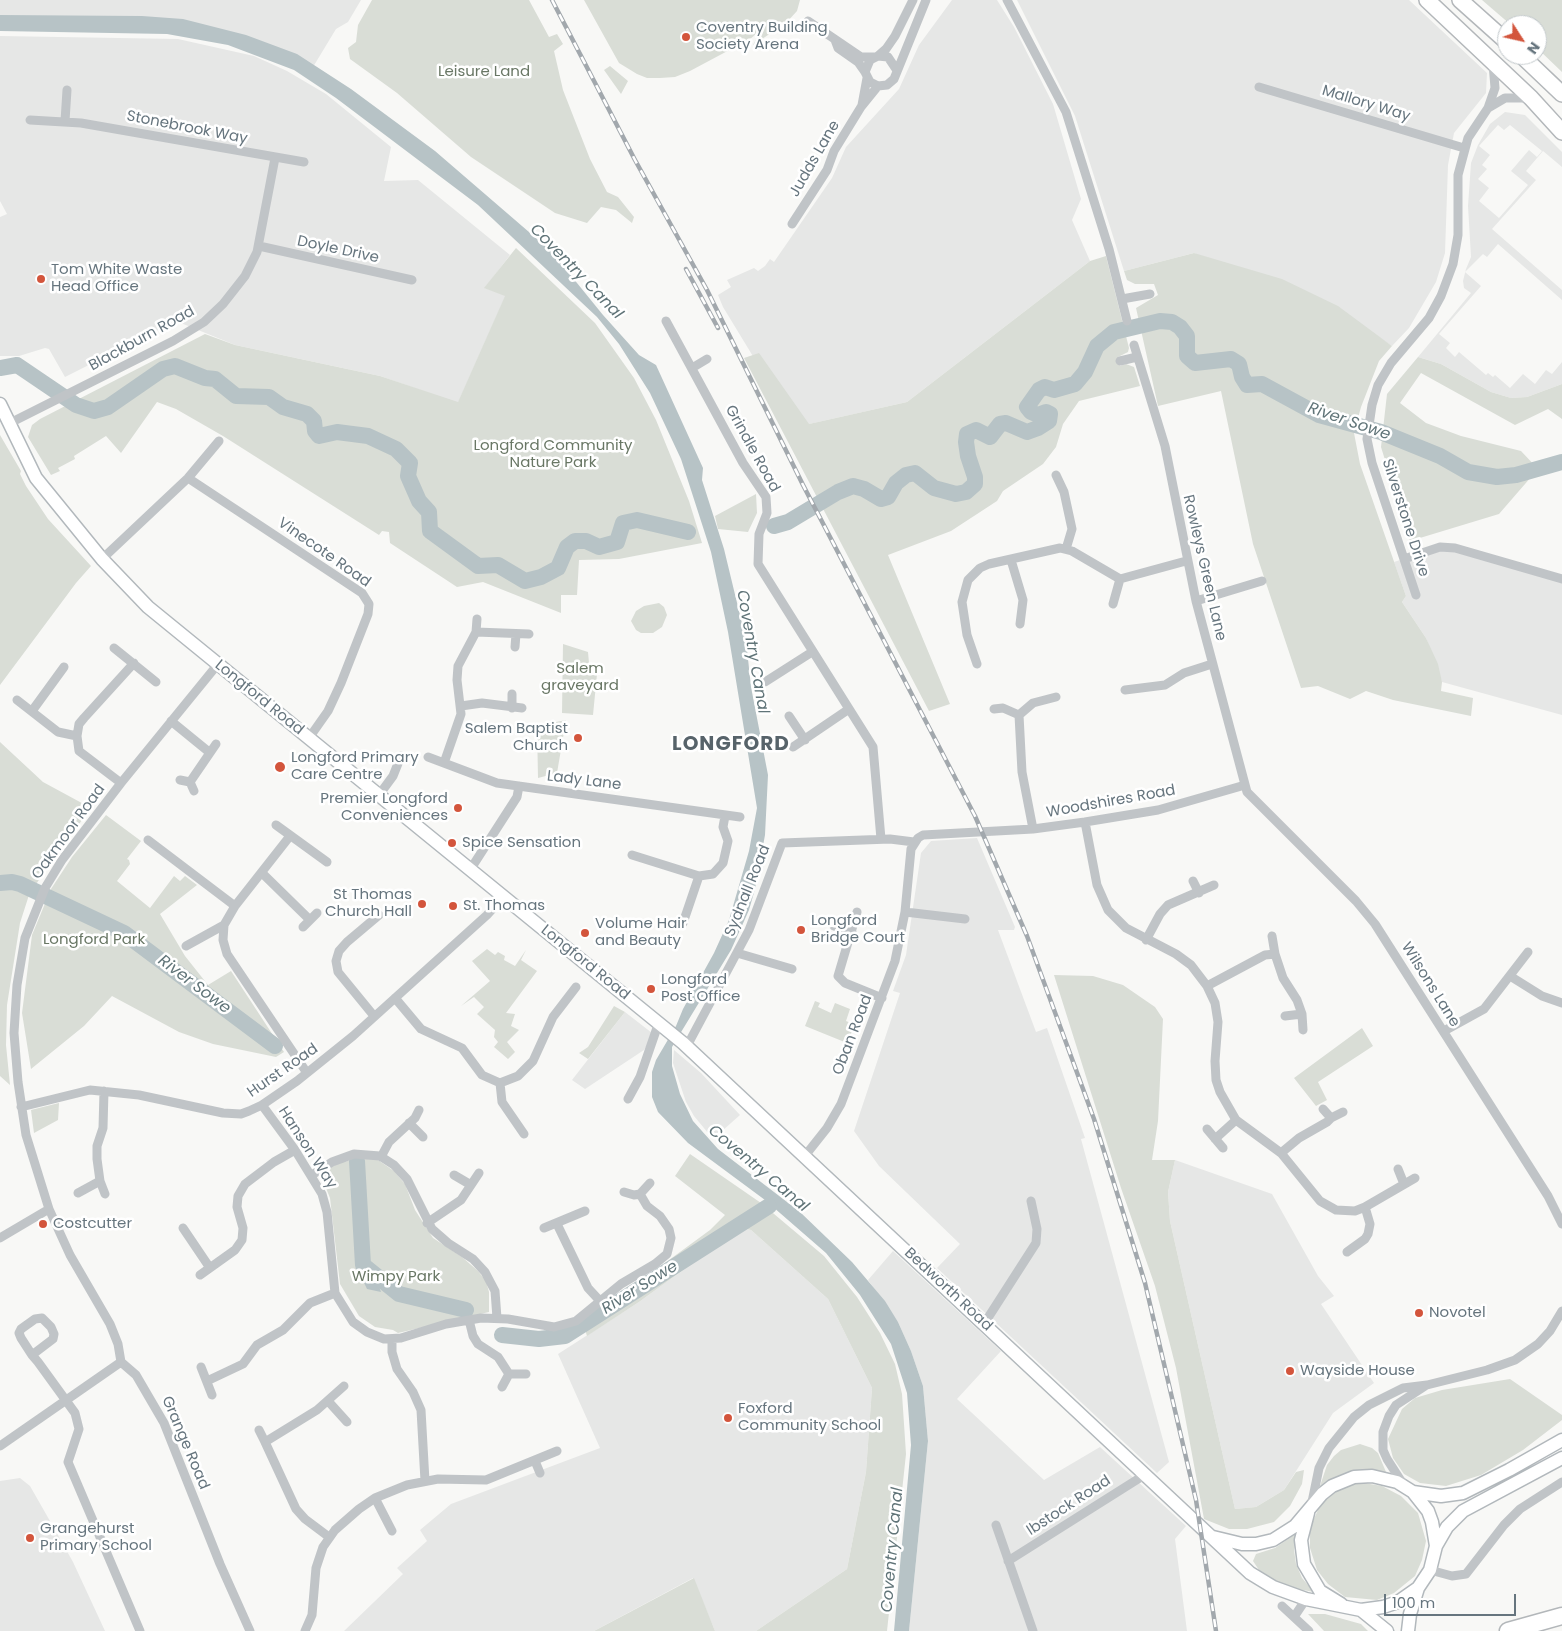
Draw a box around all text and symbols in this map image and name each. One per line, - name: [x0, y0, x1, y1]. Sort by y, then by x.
- north arrow: [1497, 15, 1547, 65]
- place label: Coventry Building Society Arena: [696, 19, 828, 54]
- marker: Coventry Building Society Arena: [680, 31, 692, 43]
- text: N: [1522, 38, 1545, 58]
- park label: Leisure Land: [438, 63, 530, 81]
- street label: Mallory Way: [1320, 82, 1412, 126]
- street label: Stonebrook Way: [125, 107, 249, 149]
- street label: Judds Lane: [786, 118, 844, 200]
- water label: Coventry Canal: [526, 220, 626, 324]
- street label: Doyle Drive: [295, 233, 381, 267]
- place label: Tom White Waste Head Office: [51, 261, 182, 296]
- marker: Tom White Waste Head Office: [35, 273, 47, 285]
- street label: Blackburn Road: [86, 303, 198, 375]
- water label: River Sowe: [1305, 399, 1393, 445]
- street label: Grindle Road: [721, 402, 783, 496]
- park label: Longford Community Nature Park: [474, 437, 632, 472]
- street label: Silverstone Drive: [1377, 457, 1433, 579]
- street label: Rowleys Green Lane: [1178, 493, 1230, 643]
- street label: Vinecote Road: [274, 514, 374, 592]
- water label: Coventry Canal: [732, 589, 772, 715]
- street label: Longford Road: [211, 657, 307, 739]
- park label: Salem graveyard: [541, 660, 619, 695]
- place label: Salem Baptist Church: [465, 720, 568, 755]
- marker: Salem Baptist Church: [572, 732, 584, 744]
- district label: LONGFORD: [671, 733, 791, 757]
- place label: Longford Primary Care Centre: [291, 749, 419, 784]
- marker: Longford Primary Care Centre: [273, 760, 287, 774]
- street label: Lady Lane: [546, 768, 622, 794]
- street label: Oakmoor Road: [29, 781, 109, 883]
- street label: Woodshires Road: [1045, 782, 1177, 822]
- place label: Premier Longford Conveniences: [320, 790, 448, 825]
- marker: Premier Longford Conveniences: [452, 802, 464, 814]
- place label: Spice Sensation: [462, 834, 581, 852]
- marker: Spice Sensation: [446, 837, 458, 849]
- street label: Sydnall Road: [721, 842, 775, 940]
- place label: St Thomas Church Hall: [325, 886, 412, 921]
- place label: St. Thomas: [463, 897, 545, 915]
- marker: St Thomas Church Hall: [416, 898, 428, 910]
- marker: St. Thomas: [447, 900, 459, 912]
- place label: Longford Bridge Court: [811, 912, 905, 947]
- place label: Volume Hair and Beauty: [595, 915, 687, 950]
- street label: Longford Road: [537, 922, 633, 1004]
- marker: Longford Bridge Court: [795, 924, 807, 936]
- marker: Volume Hair and Beauty: [579, 927, 591, 939]
- park label: Longford Park: [43, 931, 145, 949]
- street label: Wilsons Lane: [1397, 939, 1463, 1031]
- water label: River Sowe: [154, 951, 234, 1019]
- place label: Longford Post Office: [661, 971, 740, 1006]
- marker: Longford Post Office: [645, 983, 657, 995]
- street label: Oban Road: [829, 992, 877, 1078]
- street label: Hurst Road: [244, 1040, 322, 1102]
- street label: Hanson Way: [274, 1104, 340, 1192]
- water label: Coventry Canal: [704, 1121, 812, 1217]
- place label: Costcutter: [53, 1215, 132, 1233]
- marker: Costcutter: [37, 1218, 49, 1230]
- street label: Bedworth Road: [900, 1244, 996, 1336]
- water label: River Sowe: [598, 1257, 682, 1319]
- park label: Wimpy Park: [352, 1268, 440, 1286]
- place label: Novotel: [1429, 1304, 1486, 1322]
- marker: Novotel: [1413, 1307, 1425, 1319]
- place label: Wayside House: [1300, 1362, 1415, 1380]
- marker: Wayside House: [1284, 1365, 1296, 1377]
- street label: Grange Road: [157, 1394, 213, 1492]
- place label: Foxford Community School: [738, 1400, 881, 1435]
- marker: Foxford Community School: [722, 1412, 734, 1424]
- street label: Ibstock Road: [1024, 1472, 1114, 1540]
- water label: Coventry Canal: [878, 1487, 908, 1613]
- place label: Grangehurst Primary School: [40, 1520, 152, 1555]
- marker: Grangehurst Primary School: [24, 1532, 36, 1544]
- scale bar: [1387, 1584, 1520, 1616]
- text: 100 m: [1392, 1592, 1435, 1613]

